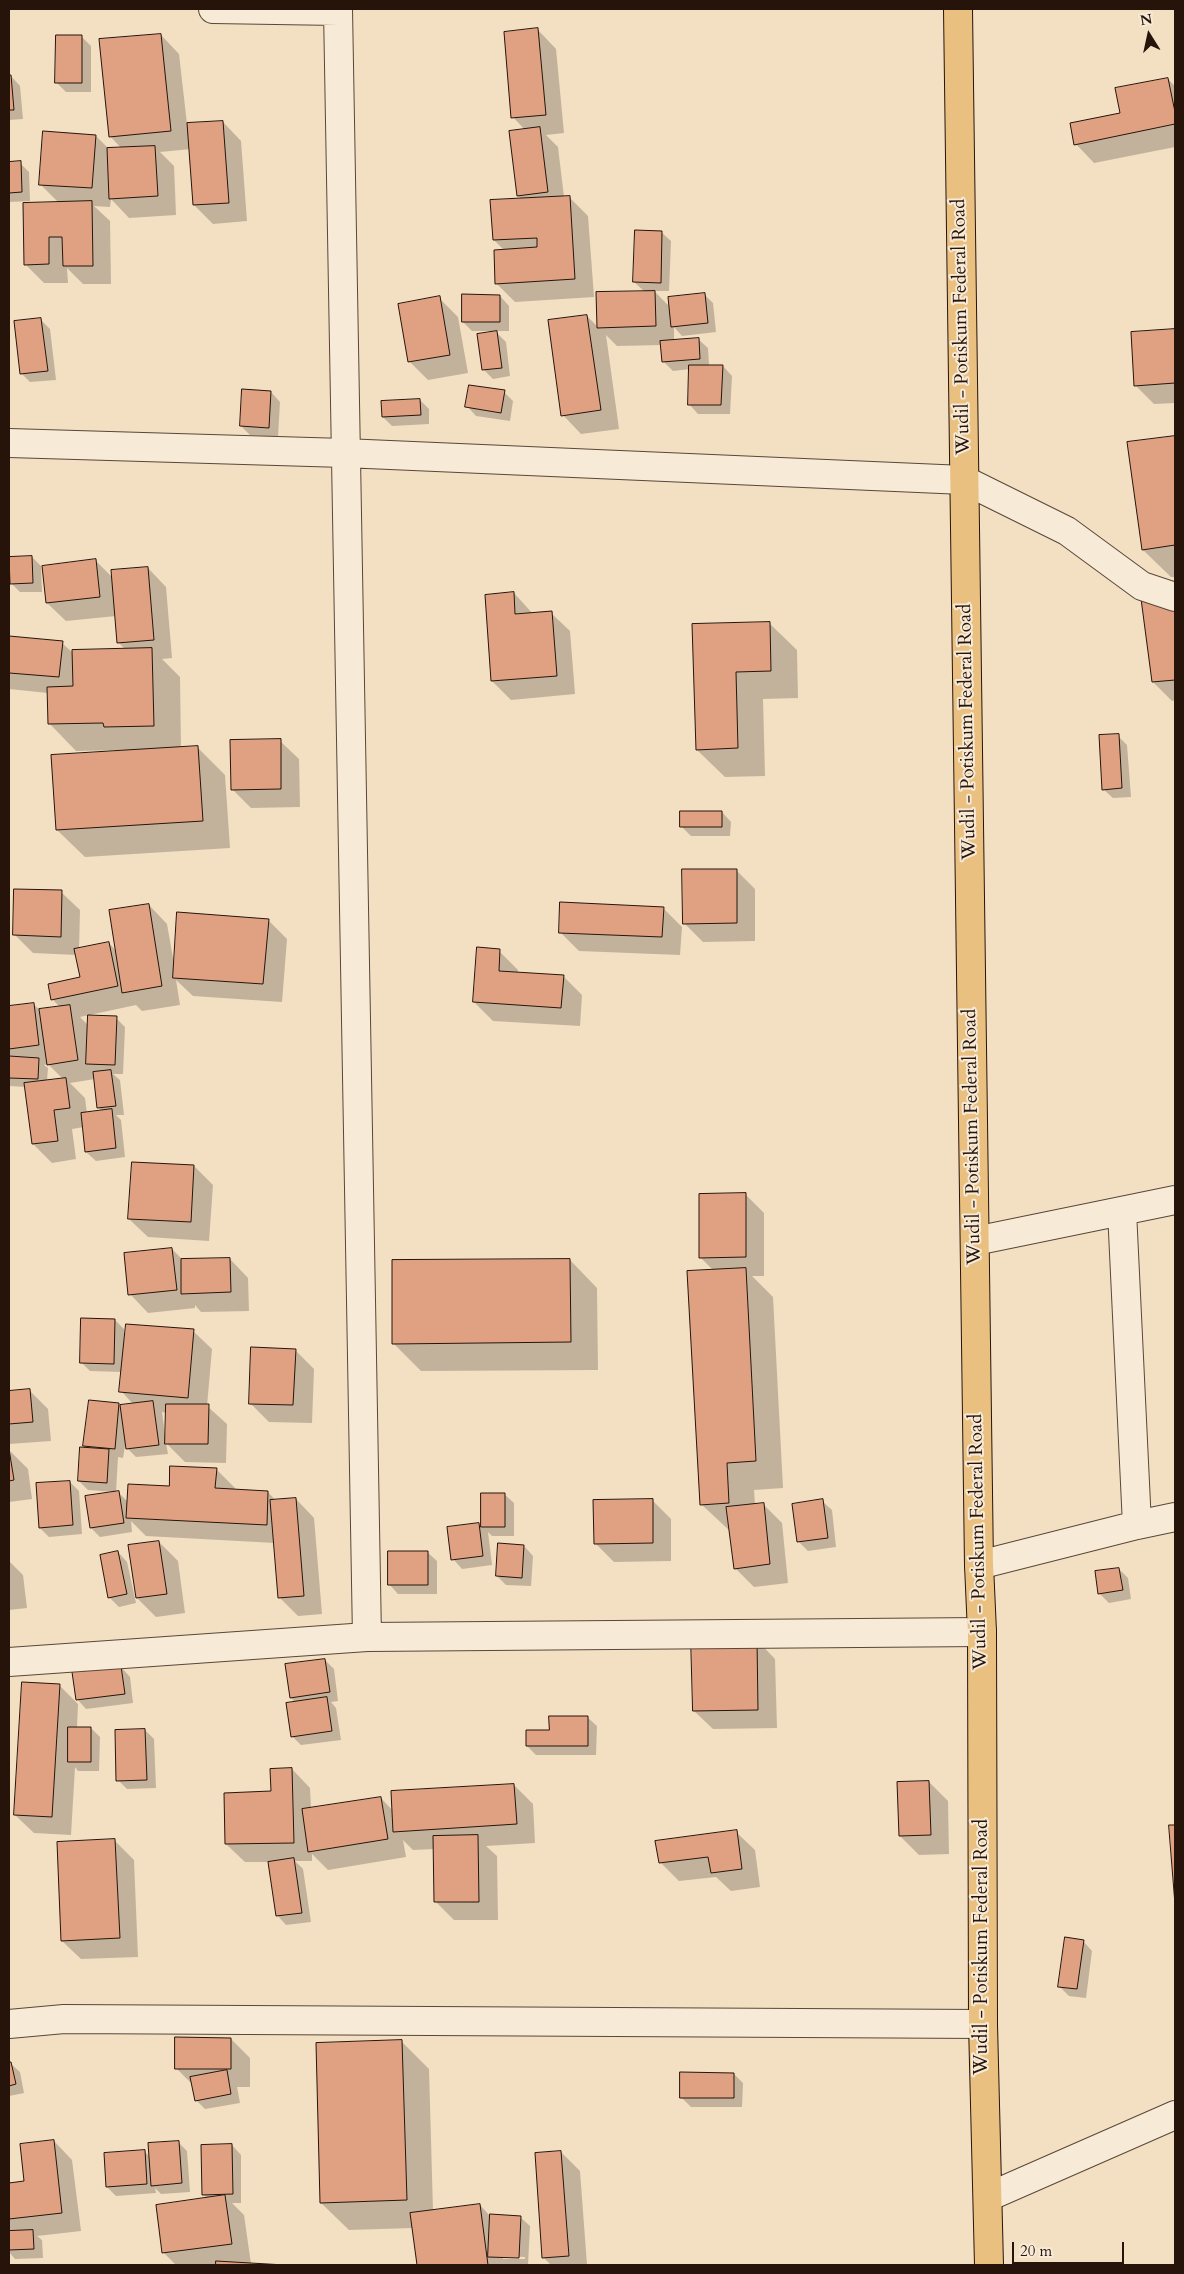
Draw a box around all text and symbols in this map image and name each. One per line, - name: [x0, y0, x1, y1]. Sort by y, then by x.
- text: N: [1139, 9, 1154, 30]
- north arrow: [1124, 10, 1174, 60]
- street label: Wudil - Potiskum Federal Road: [948, 199, 976, 455]
- street label: Wudil - Potiskum Federal Road: [954, 604, 982, 860]
- street label: Wudil - Potiskum Federal Road: [959, 1009, 987, 1265]
- street label: Wudil - Potiskum Federal Road: [965, 1414, 993, 1670]
- street label: Wudil - Potiskum Federal Road: [972, 1819, 994, 2075]
- scale bar: [1014, 2232, 1126, 2264]
- text: 20 m: [1020, 2241, 1052, 2261]

